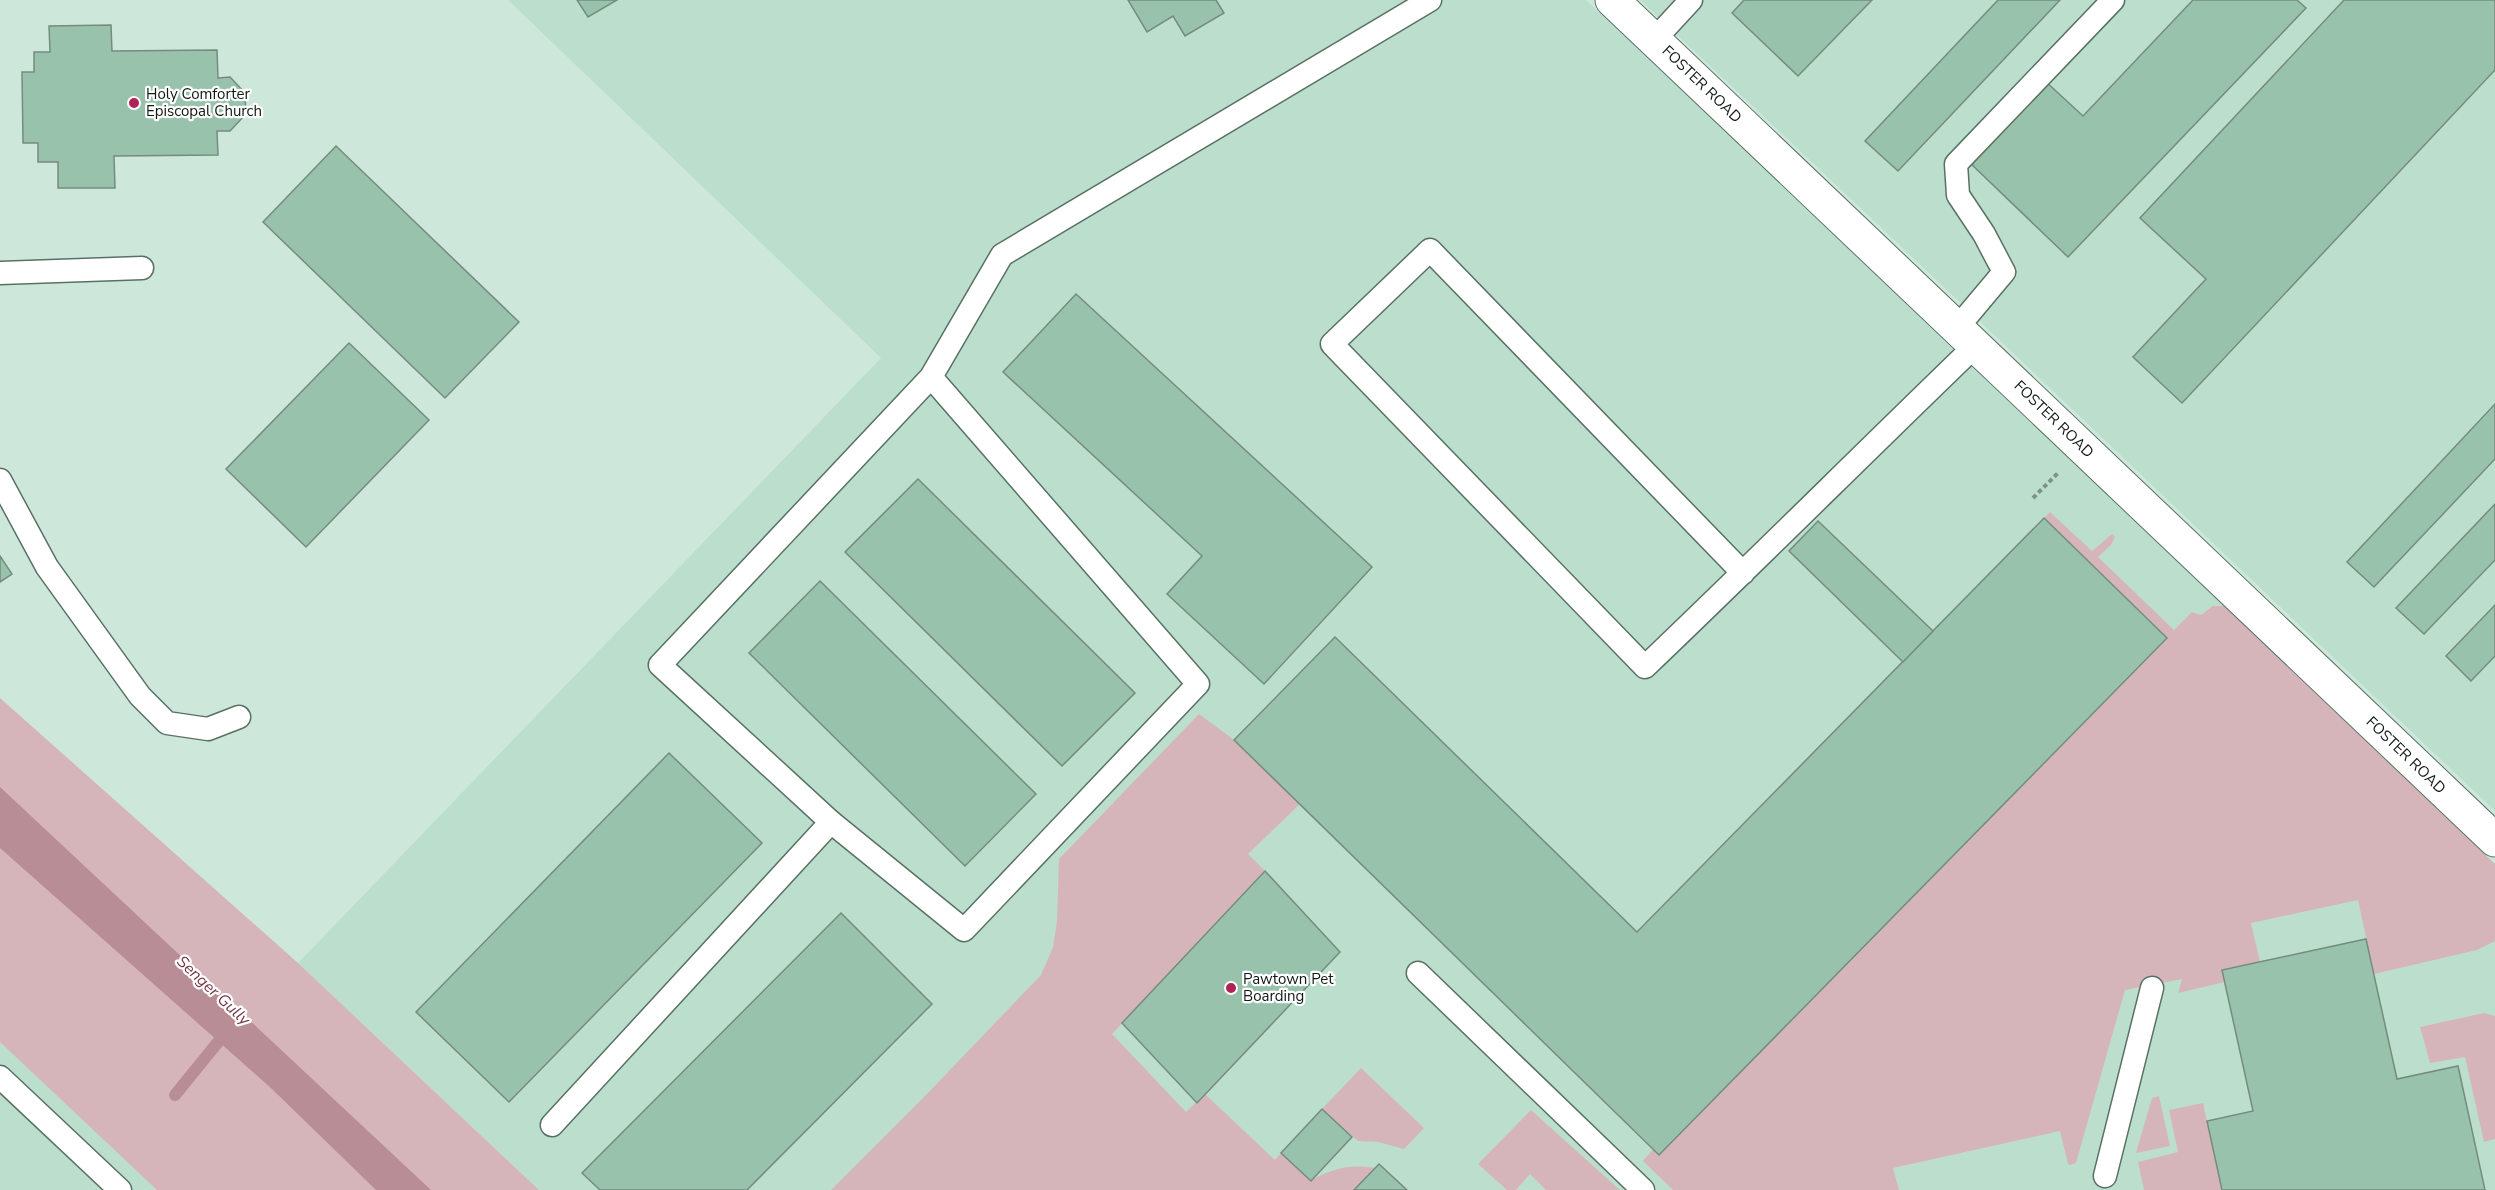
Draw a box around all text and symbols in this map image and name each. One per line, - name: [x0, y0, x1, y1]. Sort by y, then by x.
- street label: FOSTER ROAD: [1658, 41, 1746, 127]
- place label: Holy Comforter Episcopal Church: [146, 84, 262, 121]
- marker: Holy Comforter Episcopal Church: [127, 96, 141, 110]
- street label: FOSTER ROAD: [2010, 376, 2098, 462]
- street label: FOSTER ROAD: [2362, 712, 2450, 798]
- water label: Senger Gully: [172, 951, 255, 1031]
- place label: Pawtown Pet Boarding: [1243, 969, 1334, 1006]
- marker: Pawtown Pet Boarding: [1224, 981, 1238, 995]

